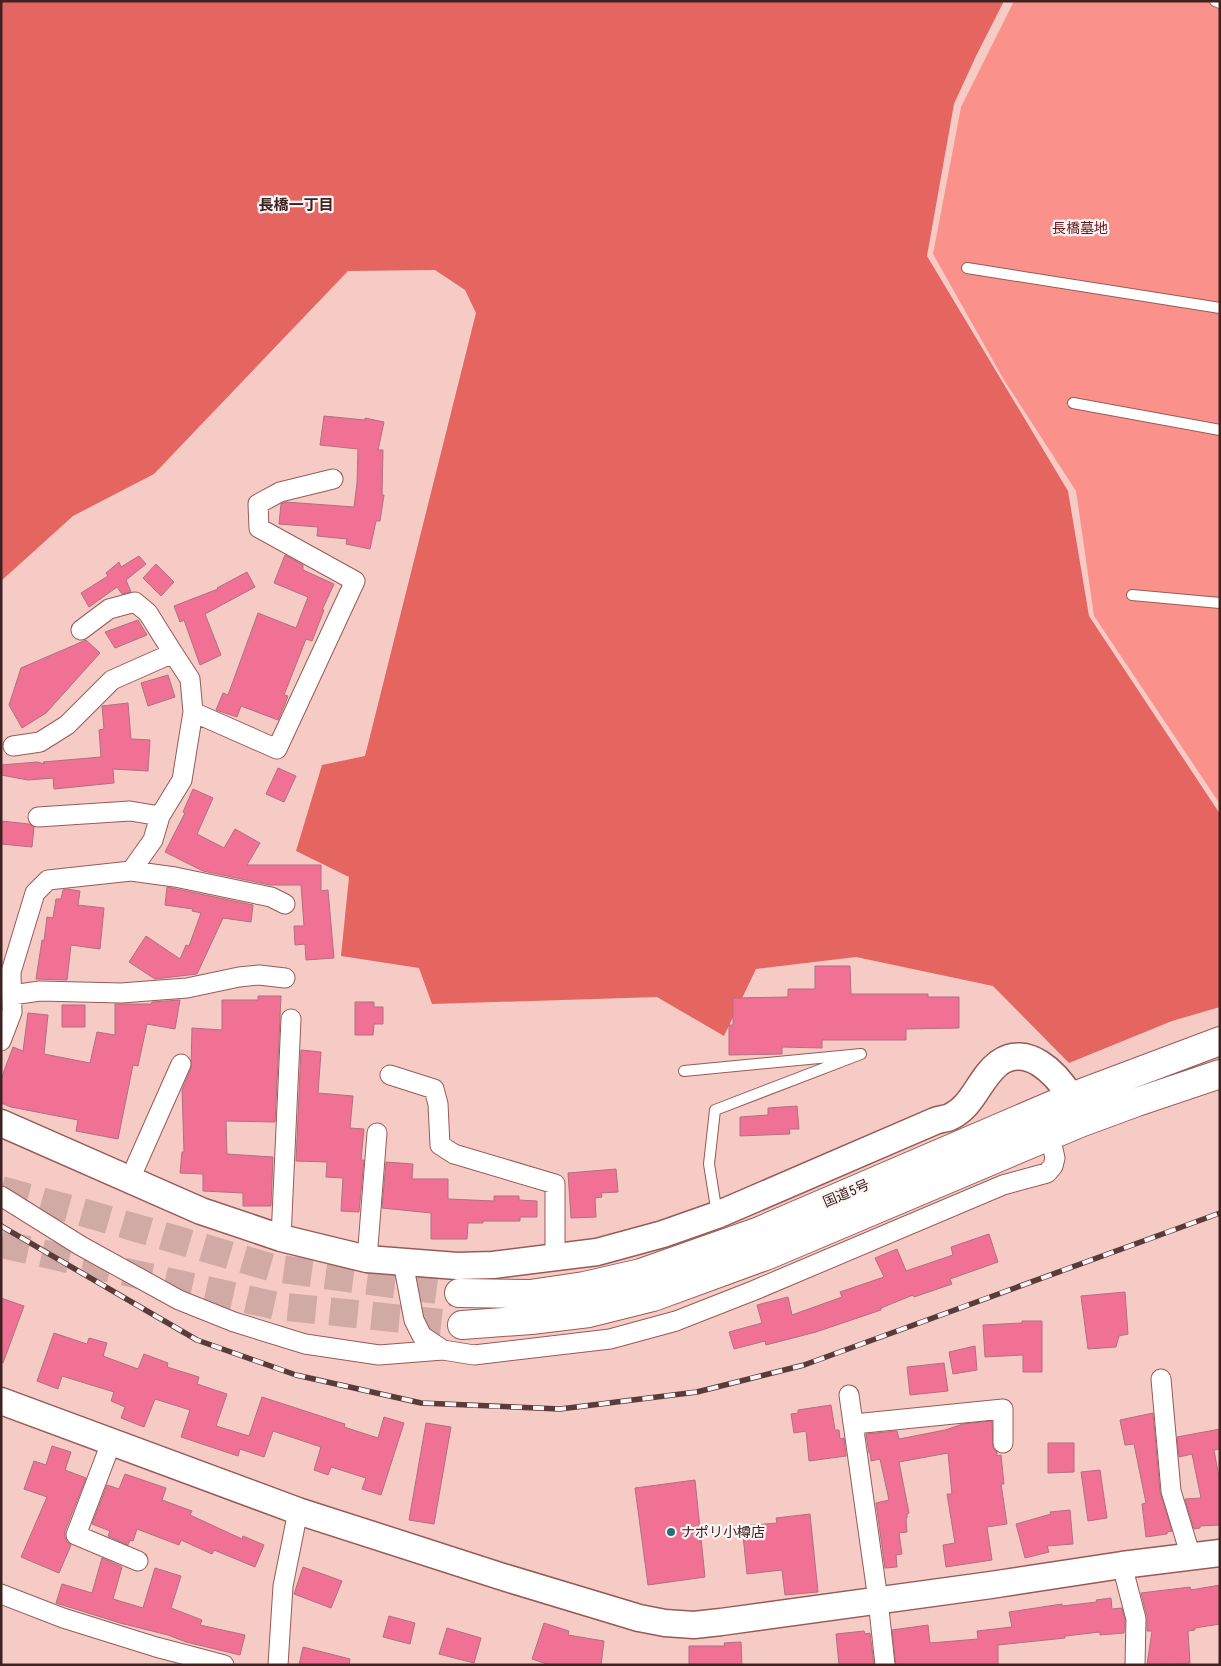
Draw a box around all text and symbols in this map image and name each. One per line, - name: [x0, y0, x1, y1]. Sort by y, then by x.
- district label: 長橋一丁目: [258, 196, 334, 214]
- park label: 長橋墓地: [1052, 220, 1108, 236]
- street label: 国道5号: [820, 1176, 872, 1210]
- place label: ナポリ小樽店: [681, 1524, 765, 1540]
- marker: ナポリ小樽店: [665, 1526, 677, 1538]

